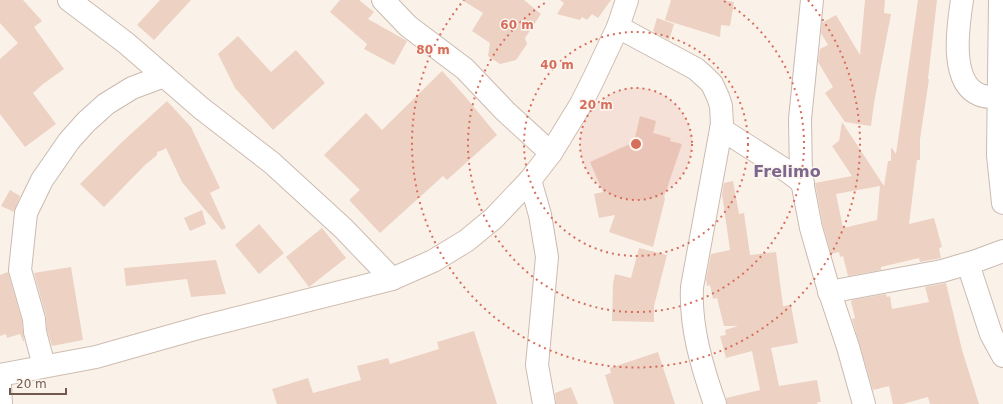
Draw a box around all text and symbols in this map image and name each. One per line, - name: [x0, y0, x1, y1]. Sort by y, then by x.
- text: 60 m: [500, 18, 534, 32]
- text: 80 m: [416, 43, 450, 57]
- text: 40 m: [540, 58, 574, 72]
- text: 20 m: [579, 98, 613, 112]
- centre of rings: [629, 137, 643, 151]
- district label: Frelimo: [753, 162, 821, 181]
- scale bar: [10, 370, 66, 396]
- text: 20 m: [16, 377, 47, 391]

